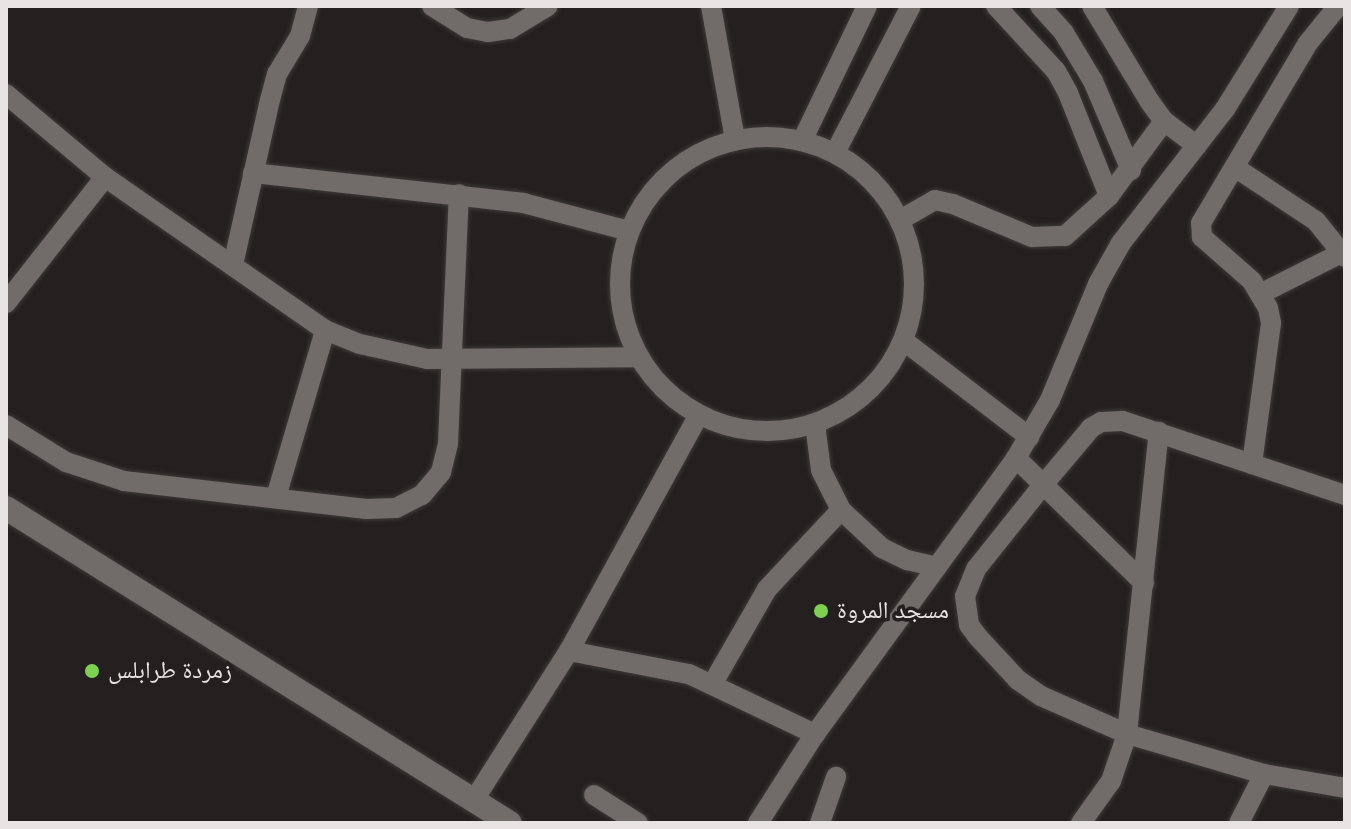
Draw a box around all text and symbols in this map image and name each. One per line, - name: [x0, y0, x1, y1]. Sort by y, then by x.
- place label: مسجد المروة: [837, 597, 949, 625]
- marker: مسجد المروة: [812, 602, 830, 620]
- place label: زمردة طرابلس: [108, 657, 232, 685]
- marker: زمردة طرابلس: [83, 662, 101, 680]

